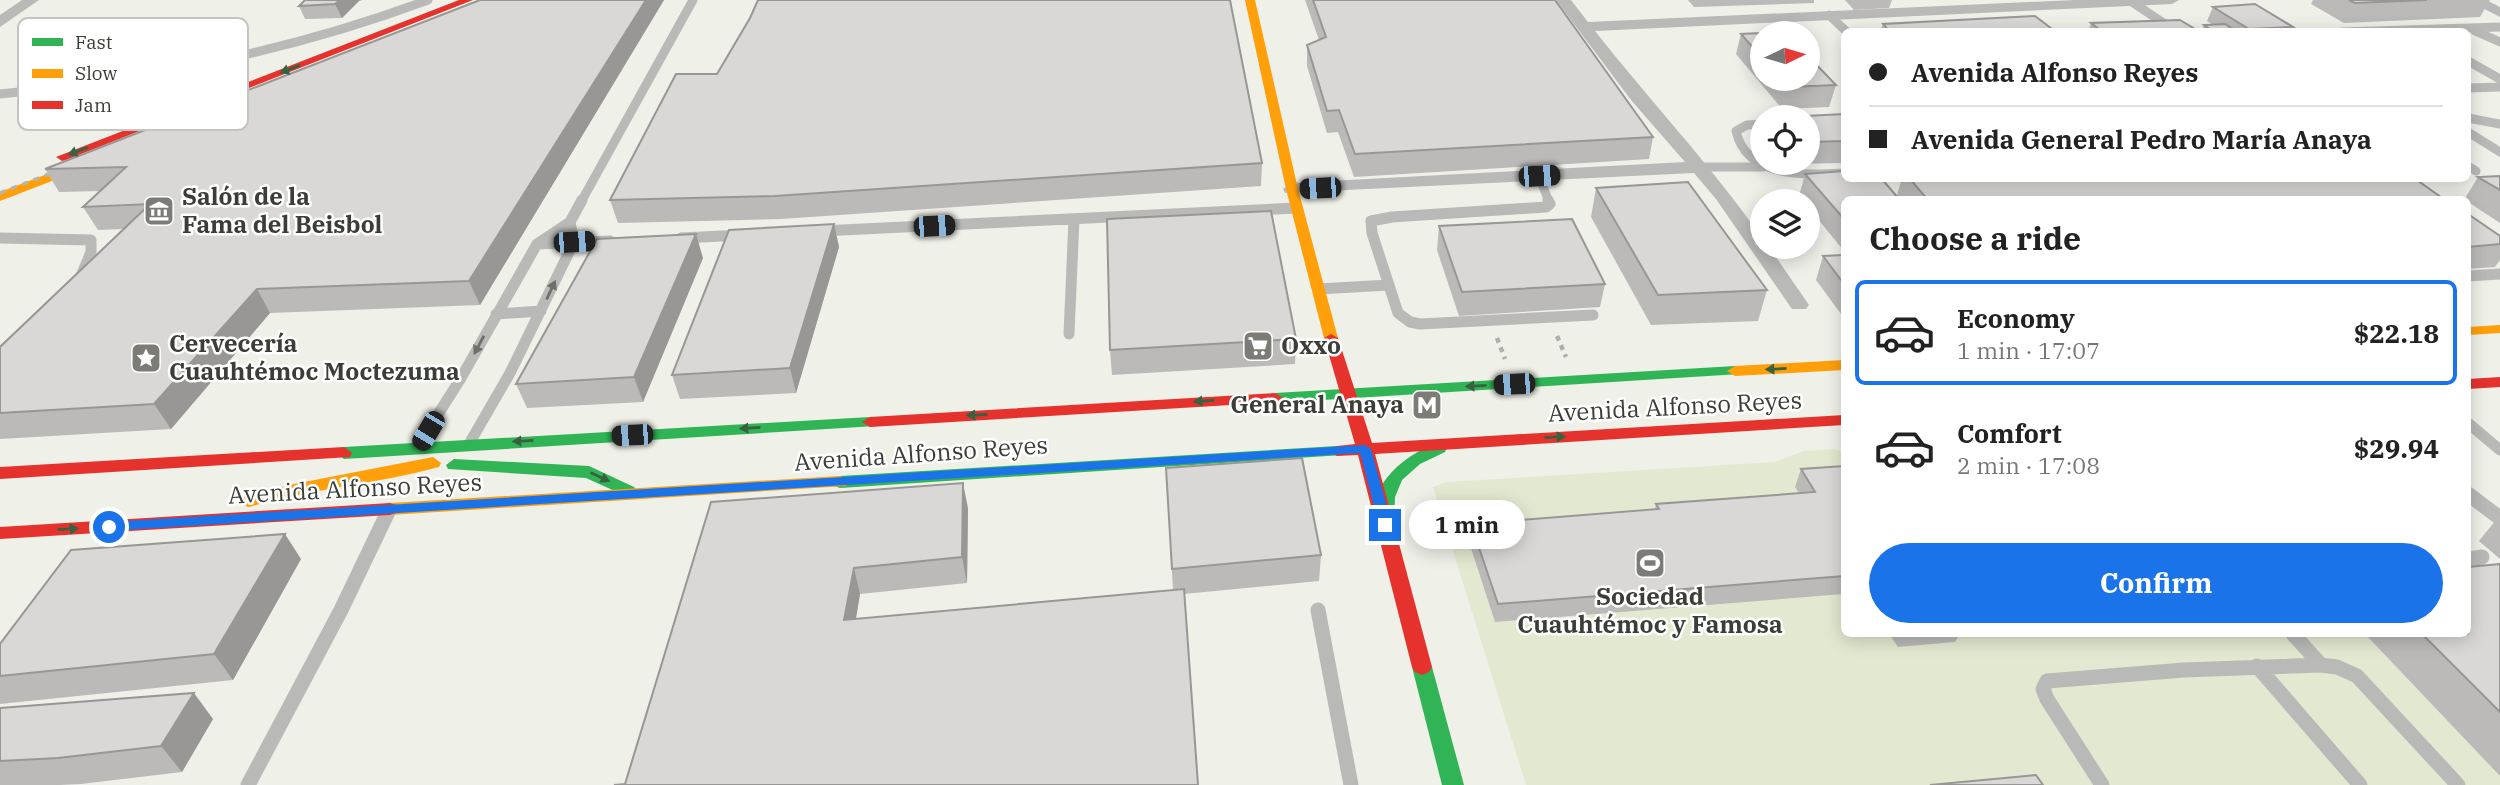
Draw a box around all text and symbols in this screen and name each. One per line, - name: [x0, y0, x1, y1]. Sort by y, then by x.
- legend: [18, 18, 248, 130]
- north arrow: [1750, 21, 1820, 91]
- map controls: [1750, 21, 1820, 259]
- text: Fast: [75, 30, 113, 54]
- text: Avenida Alfonso Reyes: [1911, 55, 2198, 89]
- text: Slow: [75, 61, 117, 85]
- one-way arrow: [279, 63, 300, 74]
- text: Jam: [75, 93, 112, 117]
- button: locate: [1750, 105, 1820, 175]
- text: Avenida General Pedro María Anaya: [1911, 122, 2372, 156]
- one-way arrow: [67, 145, 88, 156]
- car: [1518, 164, 1561, 188]
- car: [1299, 176, 1342, 200]
- place label: Salón de la Fama del Beisbol: [182, 180, 383, 240]
- button: layers: [1750, 189, 1820, 259]
- museum icon: Salón de la Fama del Beisbol: [142, 194, 176, 228]
- car: [913, 214, 956, 238]
- text: Choose a ride: [1869, 217, 2081, 259]
- car: [553, 230, 596, 254]
- one-way arrow: [545, 280, 557, 300]
- icon: car: [1873, 301, 1936, 364]
- text: Economy: [1957, 301, 2075, 335]
- text: $22.18: [2354, 316, 2439, 350]
- place label: Cervecería Cuauhtémoc Moctezuma: [169, 327, 460, 387]
- supermarket icon: Oxxo: [1241, 329, 1275, 363]
- place label: Oxxo: [1281, 329, 1341, 361]
- text: 1 min · 17:07: [1957, 335, 2100, 365]
- one-way arrow: [473, 336, 485, 355]
- place icon: Cervecería Cuauhtémoc Moctezuma: [129, 341, 163, 375]
- one-way arrow: [1765, 364, 1787, 375]
- car: [1493, 372, 1536, 396]
- one-way arrow: [1465, 381, 1487, 392]
- street label: Avenida Alfonso Reyes: [1547, 383, 1803, 429]
- place label: General Anaya: [1230, 388, 1404, 420]
- metro station icon: General Anaya: [1410, 388, 1444, 422]
- one-way arrow: [1193, 396, 1215, 407]
- car: [409, 408, 448, 454]
- one-way arrow: [966, 409, 988, 420]
- icon: car: [1873, 416, 1936, 479]
- text: Comfort: [1957, 416, 2062, 450]
- one-way arrow: [739, 422, 761, 433]
- car: [611, 423, 654, 447]
- street label: Avenida Alfonso Reyes: [793, 428, 1049, 478]
- one-way arrow: [1544, 431, 1566, 442]
- text: $29.94: [2354, 431, 2439, 465]
- one-way arrow: [511, 435, 533, 446]
- text: 2 min · 17:08: [1957, 450, 2100, 480]
- street label: Avenida Alfonso Reyes: [227, 465, 483, 511]
- one-way arrow: [590, 472, 610, 483]
- callout: 1 min: [1410, 500, 1525, 550]
- route end: [1369, 509, 1401, 541]
- text: 1 min: [1435, 509, 1499, 539]
- route start: [93, 511, 125, 543]
- one-way arrow: [57, 524, 79, 535]
- button: Confirm: [1869, 543, 2443, 623]
- sports icon: Sociedad Cuauhtémoc y Famosa: [1633, 546, 1667, 580]
- place label: Sociedad Cuauhtémoc y Famosa: [1517, 580, 1783, 640]

